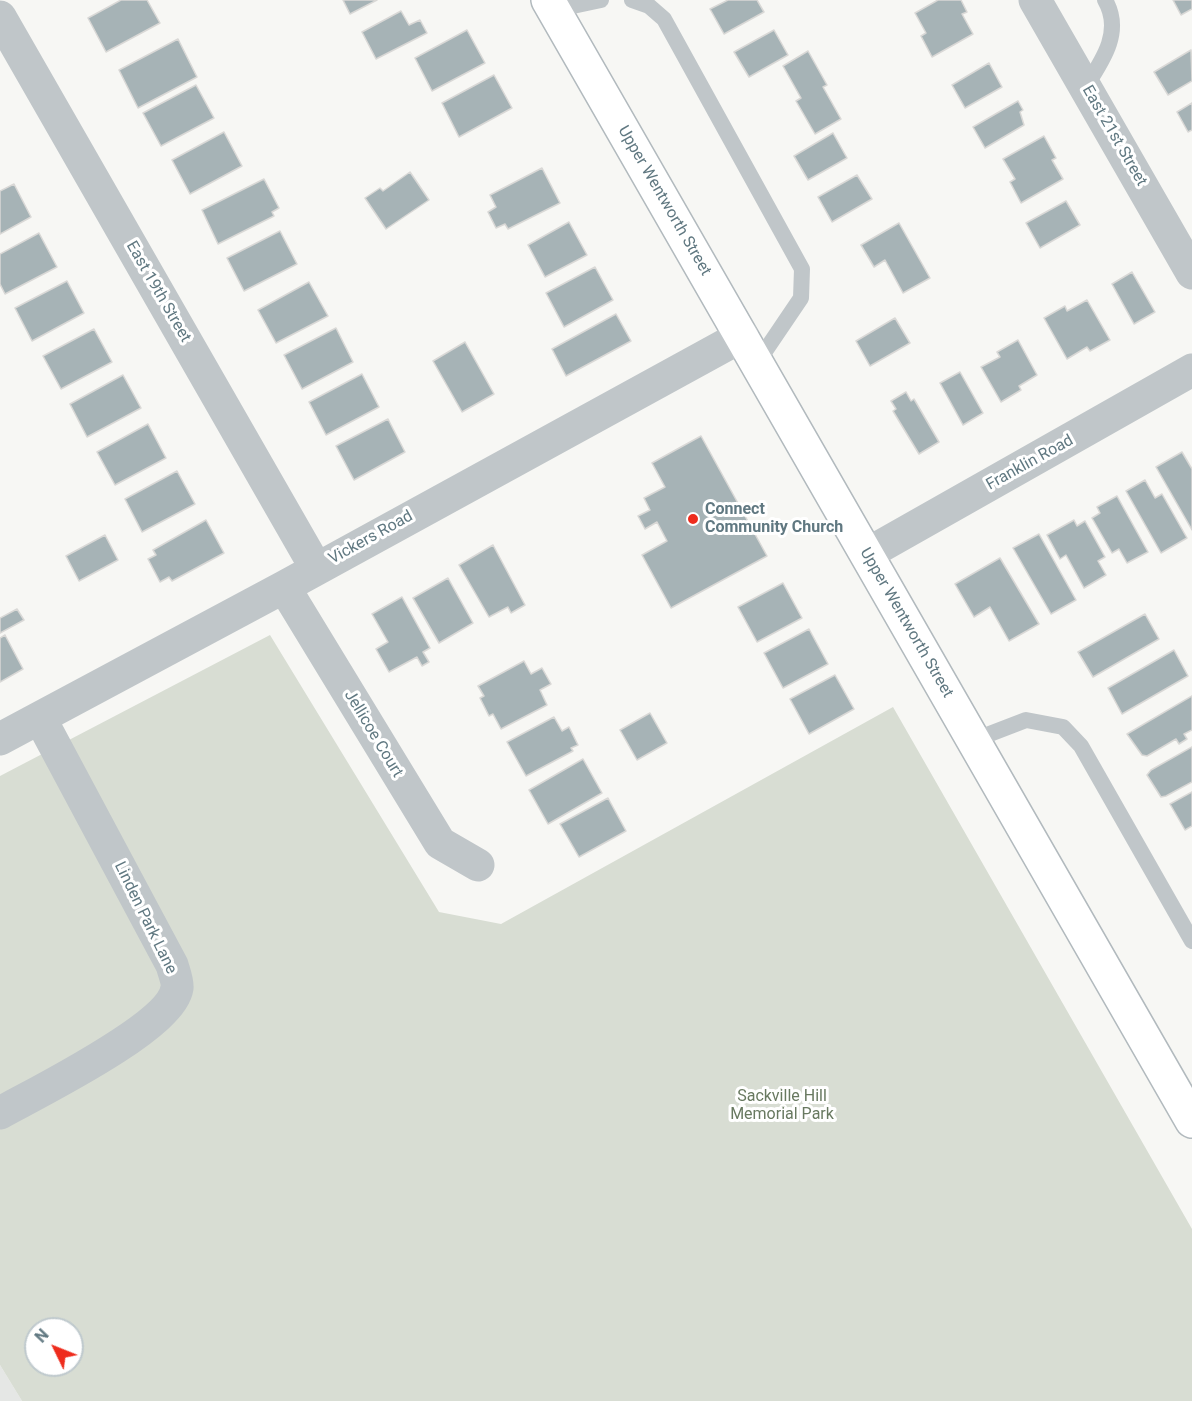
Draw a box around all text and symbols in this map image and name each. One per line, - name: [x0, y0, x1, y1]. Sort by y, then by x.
- street label: East 21st Street: [1077, 82, 1151, 190]
- street label: Upper Wentworth Street: [613, 123, 715, 279]
- street label: East 19th Street: [121, 238, 195, 346]
- street label: Franklin Road: [983, 431, 1077, 495]
- place label: Connect Community Church: [705, 500, 843, 538]
- street label: Vickers Road: [326, 507, 416, 569]
- marker: Connect Community Church: [686, 512, 700, 526]
- street label: Upper Wentworth Street: [855, 545, 957, 701]
- street label: Jellicoe Court: [339, 687, 407, 781]
- street label: Linden Park Lane: [110, 859, 180, 977]
- park label: Sackville Hill Memorial Park: [730, 1087, 834, 1125]
- north arrow: [24, 1317, 84, 1377]
- text: N: [31, 1325, 53, 1346]

